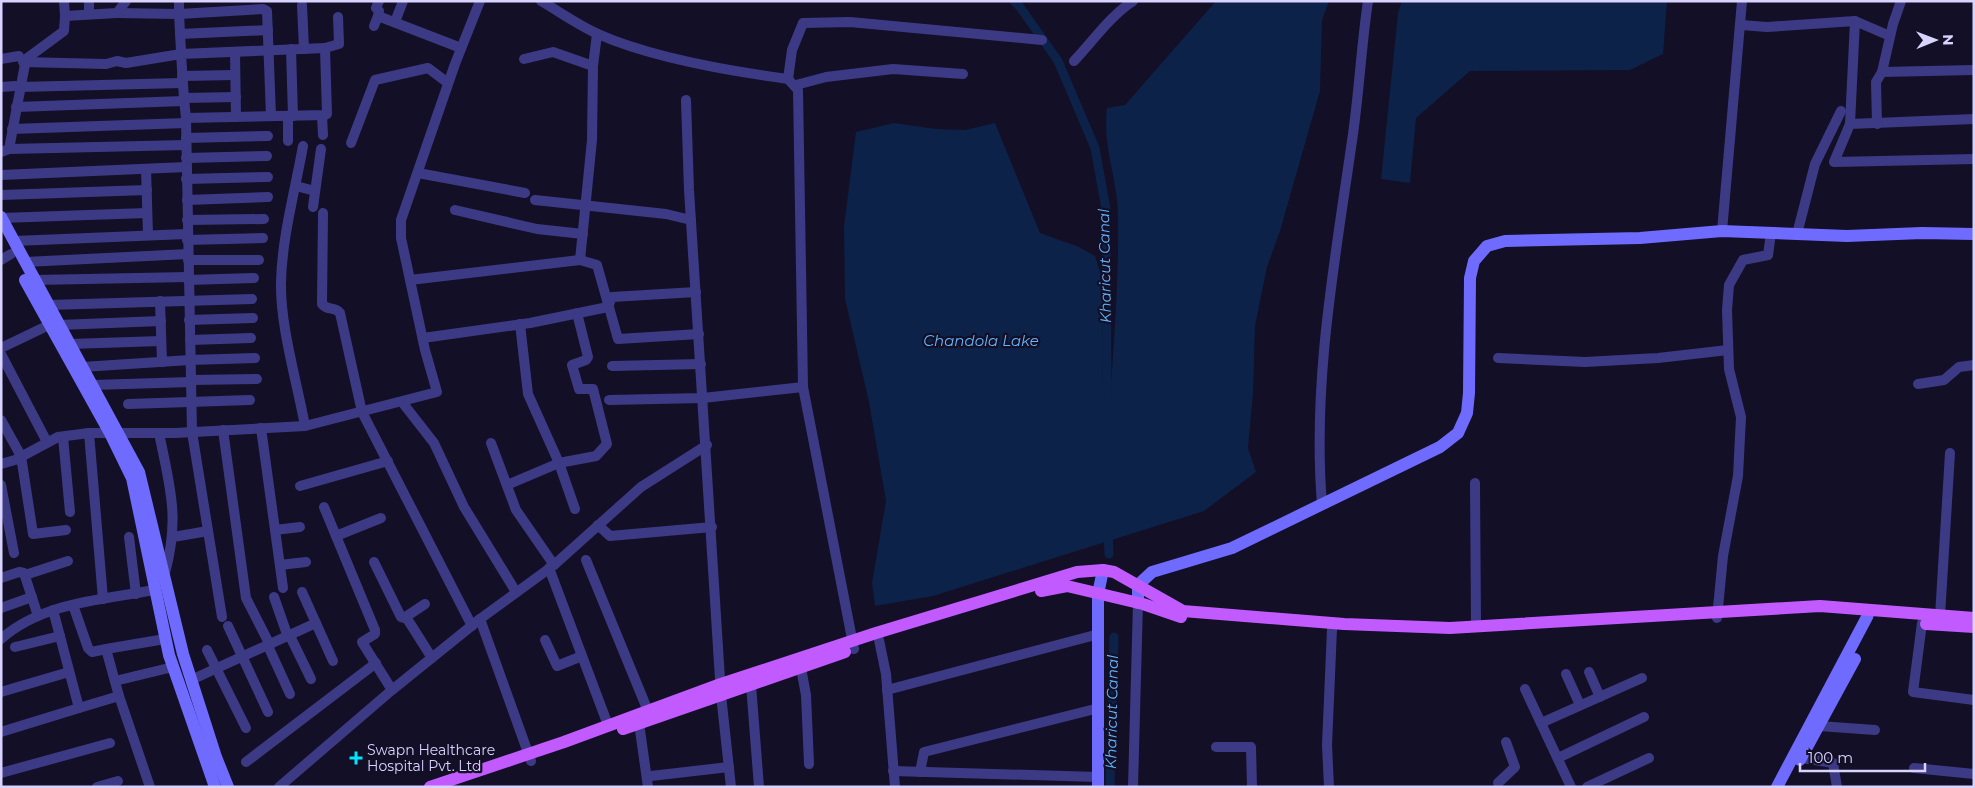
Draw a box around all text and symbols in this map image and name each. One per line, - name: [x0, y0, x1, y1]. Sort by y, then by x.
- north arrow: [1910, 15, 1960, 65]
- text: N: [1939, 34, 1957, 46]
- water label: Kharicut Canal: [1094, 209, 1115, 323]
- water label: Chandola Lake: [923, 331, 1039, 350]
- water label: Kharicut Canal: [1101, 655, 1122, 769]
- scale bar: [1800, 740, 1925, 772]
- place label: Swapn Healthcare Hospital Pvt. Ltd: [367, 741, 495, 775]
- text: 100 m: [1808, 748, 1853, 767]
- marker: Swapn Healthcare Hospital Pvt. Ltd: [349, 751, 363, 765]

